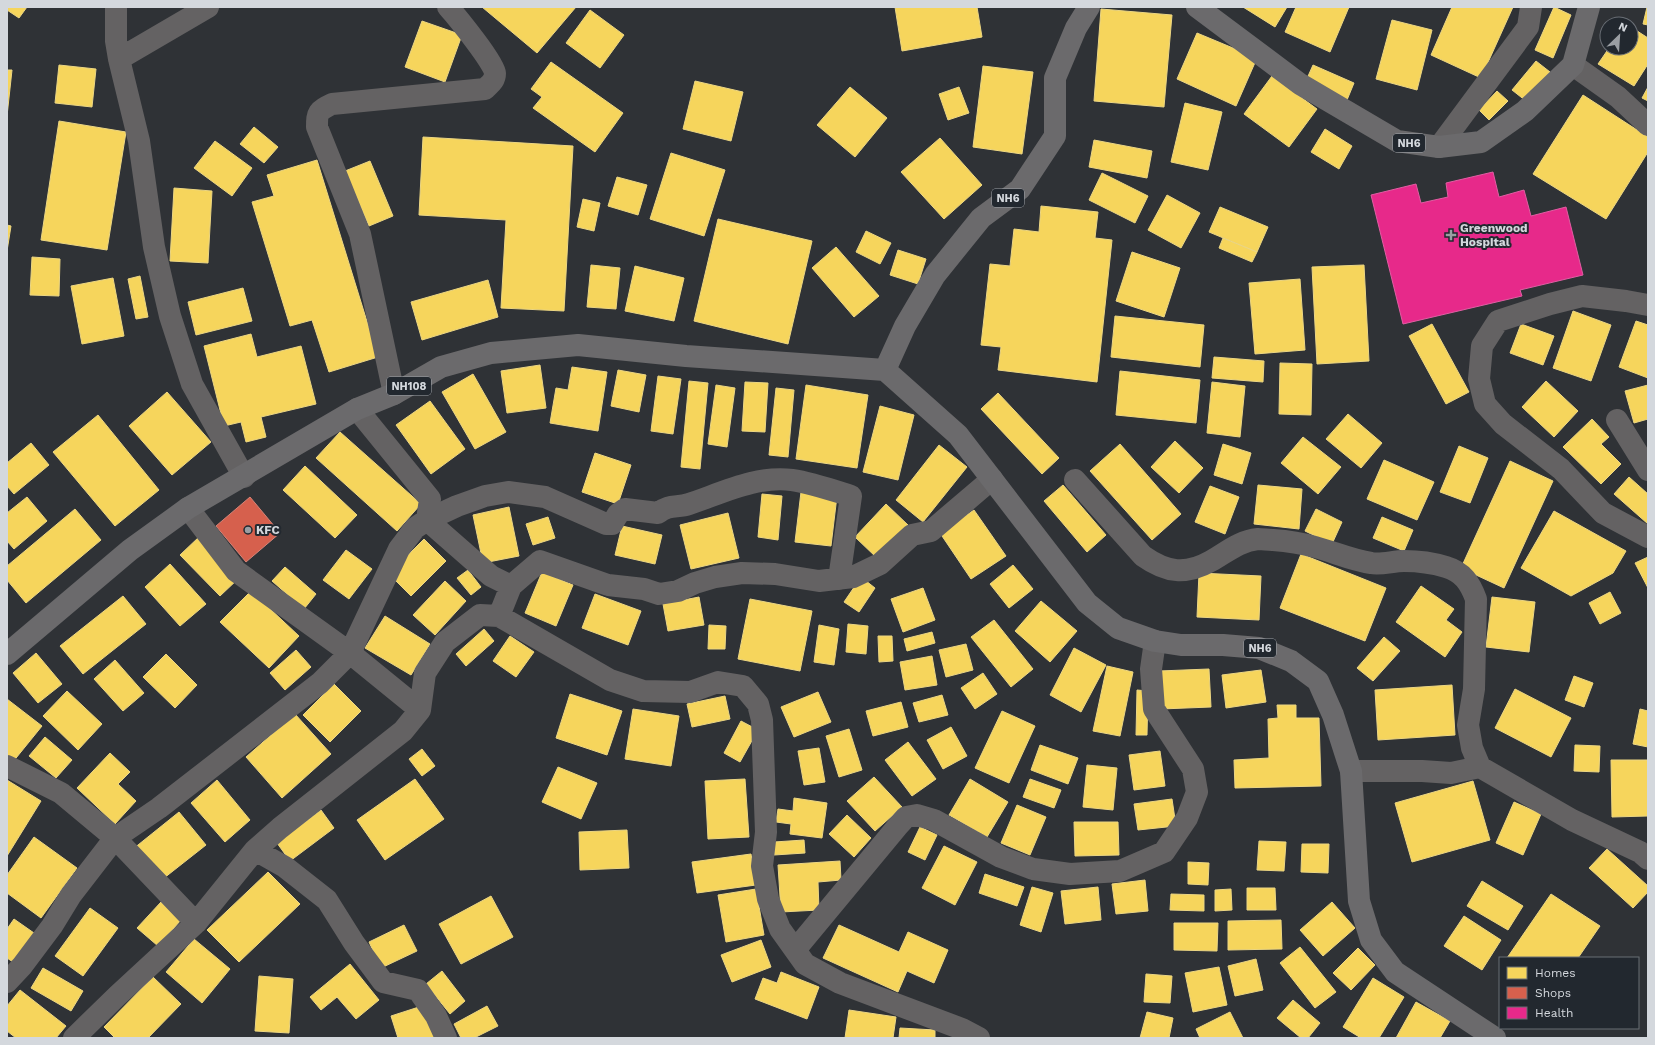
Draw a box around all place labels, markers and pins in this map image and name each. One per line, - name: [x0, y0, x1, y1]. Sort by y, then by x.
- place label: Greenwood Hospital: [1460, 221, 1528, 249]
- marker: Greenwood Hospital: [1445, 229, 1457, 241]
- place label: KFC: [256, 523, 280, 537]
- marker: KFC: [243, 525, 253, 535]

